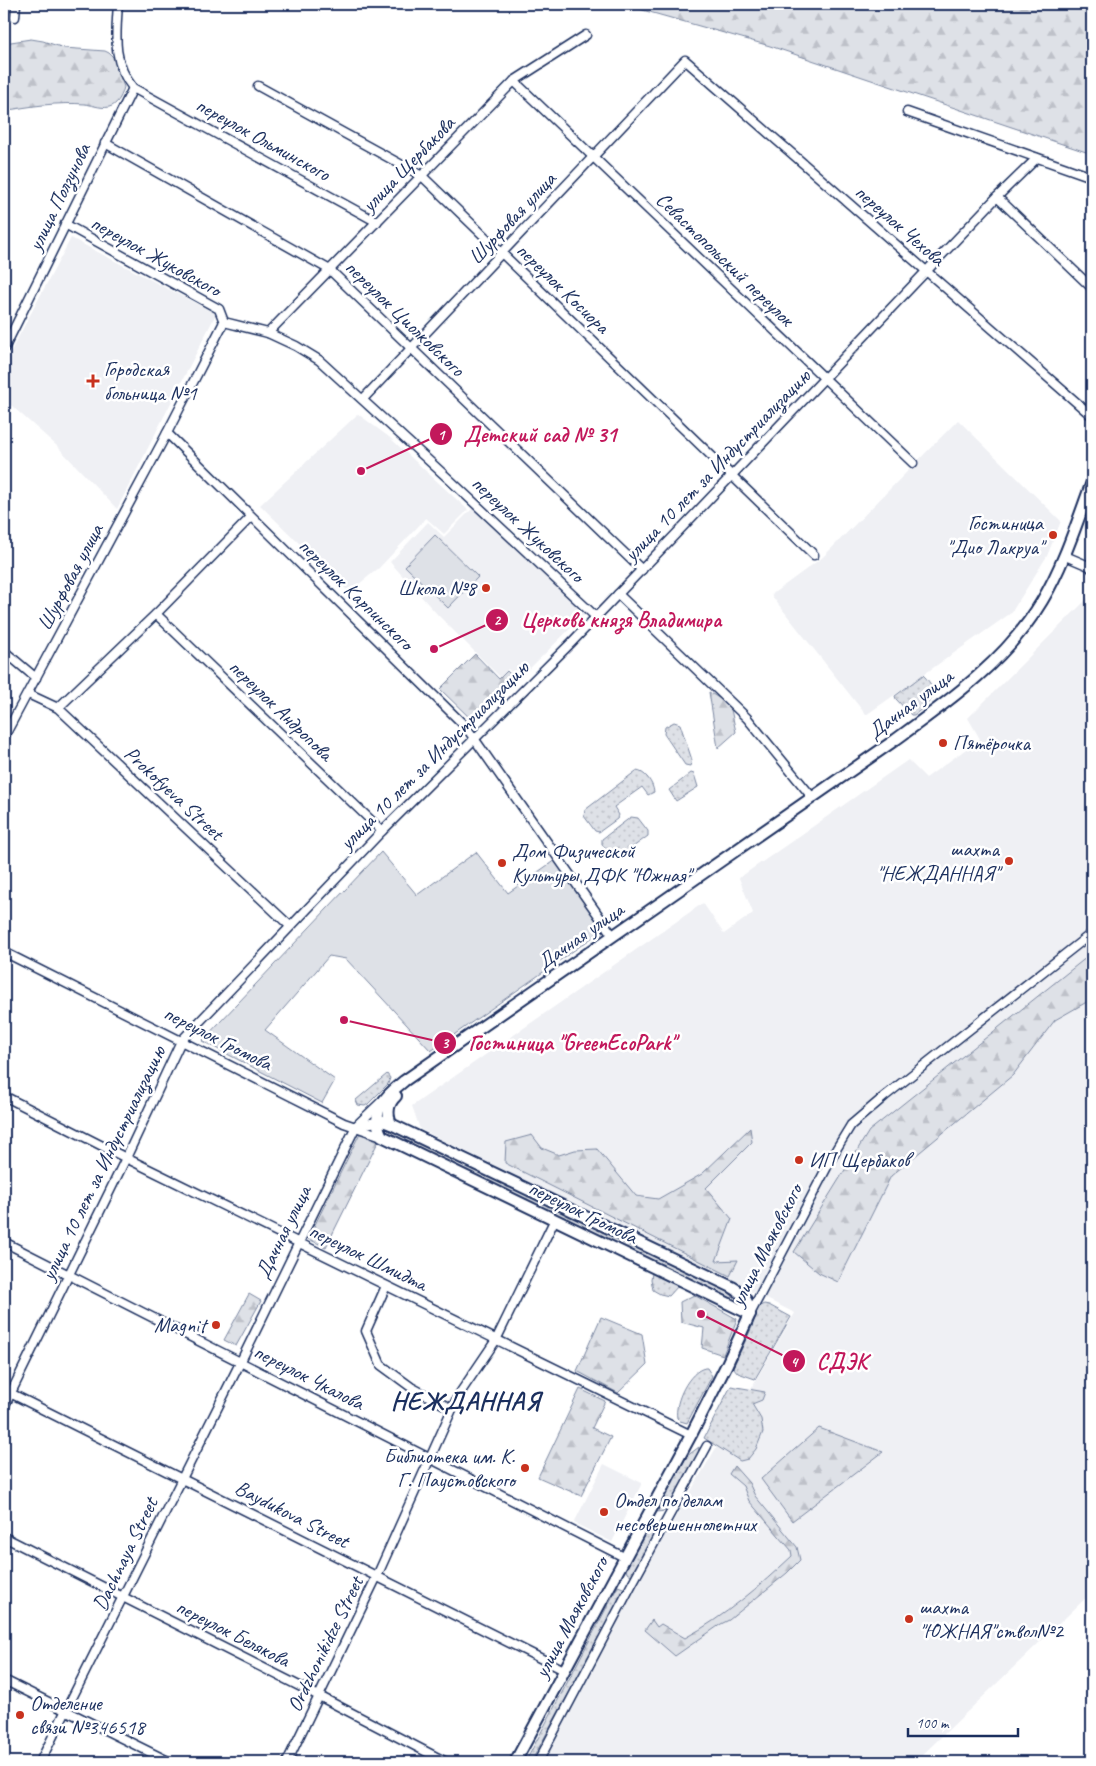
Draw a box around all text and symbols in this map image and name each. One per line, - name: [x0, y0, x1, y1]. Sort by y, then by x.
- street label: переулок Ольминского: [191, 91, 336, 187]
- street label: улица Щербакова: [354, 109, 461, 219]
- street label: улица Ползунова: [21, 137, 98, 257]
- street label: Шурфовая улица: [463, 165, 563, 270]
- street label: переулок Чехова: [849, 179, 952, 273]
- street label: Севастопольский переулок: [650, 186, 801, 333]
- street label: переулок Жуковского: [86, 210, 228, 304]
- street label: переулок Косиора: [511, 237, 616, 340]
- street label: переулок Циолковского: [340, 254, 472, 383]
- place label: Городская больница №1: [104, 356, 198, 406]
- street label: улица 10 лет за Индустриализацию: [617, 362, 817, 569]
- marker: Городская больница №1: [86, 374, 100, 388]
- callout: Детский сад № 31: [429, 416, 627, 453]
- text: Детский сад № 31: [464, 421, 619, 449]
- text: 1: [438, 426, 447, 445]
- street label: переулок Жуковского: [466, 470, 592, 590]
- place label: Гостиница "Дио Лакруа": [946, 510, 1047, 560]
- street label: Шурфовая улица: [31, 518, 110, 635]
- marker: Гостиница "Дио Лакруа": [1047, 529, 1059, 541]
- street label: переулок Карпинского: [293, 533, 421, 657]
- place label: Школа №8: [398, 575, 479, 601]
- marker: Школа №8: [480, 582, 492, 594]
- callout: Церковь князя Владимира: [485, 601, 733, 638]
- text: Церковь князя Владимира: [521, 606, 723, 635]
- text: 2: [494, 611, 502, 630]
- street label: переулок Андропова: [223, 654, 340, 768]
- street label: улица 10 лет за Индустриализацию: [332, 654, 536, 857]
- street label: Дачная улица: [862, 662, 960, 745]
- place label: Пятёрочка: [953, 730, 1032, 756]
- marker: Пятёрочка: [937, 737, 949, 749]
- street label: Prokofyeva Street: [119, 740, 231, 847]
- place label: шахта "НЕЖДАННАЯ": [877, 836, 1003, 886]
- place label: Дом Физической Культуры ДФК "Южная": [512, 838, 694, 888]
- marker: шахта "НЕЖДАННАЯ": [1003, 855, 1015, 867]
- marker: Дом Физической Культуры ДФК "Южная": [496, 857, 508, 869]
- street label: Дачная улица: [531, 895, 631, 975]
- street label: переулок Громова: [160, 1000, 278, 1077]
- callout: Гостиница "GreenEcoPark": [433, 1024, 685, 1061]
- text: Гостиница "GreenEcoPark": [468, 1029, 680, 1057]
- text: 3: [442, 1034, 450, 1053]
- street label: улица 10 лет за Индустриализацию: [34, 1040, 173, 1287]
- place label: ИП Щербаков: [809, 1147, 914, 1173]
- marker: ИП Щербаков: [793, 1154, 805, 1166]
- street label: переулок Громова: [524, 1174, 643, 1250]
- street label: улица Маяковского: [723, 1177, 809, 1312]
- street label: Дачная улица: [249, 1179, 318, 1283]
- street label: переулок Шмидта: [305, 1217, 433, 1298]
- place label: Magnit: [154, 1312, 209, 1338]
- marker: Magnit: [210, 1319, 222, 1331]
- street label: переулок Чкалова: [250, 1338, 370, 1417]
- callout: СДЭК: [782, 1343, 877, 1380]
- text: СДЭК: [817, 1348, 872, 1376]
- text: 4: [791, 1353, 800, 1372]
- district label: НЕЖДАННАЯ: [391, 1384, 544, 1417]
- place label: Библиотека им. К. Г. Паустовского: [384, 1443, 518, 1493]
- marker: Библиотека им. К. Г. Паустовского: [519, 1462, 531, 1474]
- street label: Baydukova Street: [231, 1474, 355, 1555]
- place label: Отдел по делам несовершеннолетних: [614, 1487, 758, 1537]
- street label: Dachnaya Street: [86, 1491, 164, 1615]
- marker: Отдел по делам несовершеннолетних: [598, 1506, 610, 1518]
- street label: улица Маяковского: [527, 1550, 615, 1684]
- street label: Ordzhonikidze Street: [281, 1570, 370, 1716]
- street label: переулок Белякова: [172, 1593, 296, 1673]
- place label: шахта "ЮЖНАЯ"ствол№2: [919, 1594, 1064, 1644]
- marker: шахта "ЮЖНАЯ"ствол№2: [903, 1613, 915, 1625]
- place label: Отделение связи №346518: [30, 1690, 147, 1740]
- scale bar: [908, 1706, 1018, 1738]
- marker: Отделение связи №346518: [14, 1709, 26, 1721]
- text: 100 m: [916, 1714, 950, 1733]

